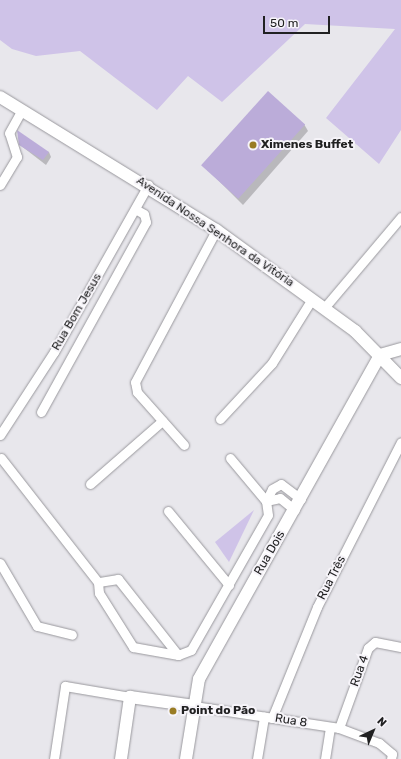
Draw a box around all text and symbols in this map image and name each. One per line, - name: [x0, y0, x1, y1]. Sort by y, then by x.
- scale bar: [265, 8, 332, 34]
- text: 50 m: [270, 16, 298, 30]
- place label: Ximenes Buffet: [261, 138, 353, 152]
- marker: Ximenes Buffet: [248, 140, 258, 150]
- street label: Avenida Nossa Senhora da Vitória: [133, 174, 297, 290]
- street label: Rua Bom Jesus: [49, 271, 105, 353]
- street label: Rua Dois: [252, 528, 288, 578]
- street label: Rua Três: [315, 553, 349, 603]
- street label: Rua 4: [348, 653, 372, 689]
- place label: Point do Pão: [181, 704, 255, 718]
- marker: Point do Pão: [168, 706, 178, 716]
- street label: Rua 8: [274, 711, 308, 731]
- north arrow: [353, 711, 393, 751]
- text: N: [374, 715, 389, 729]

